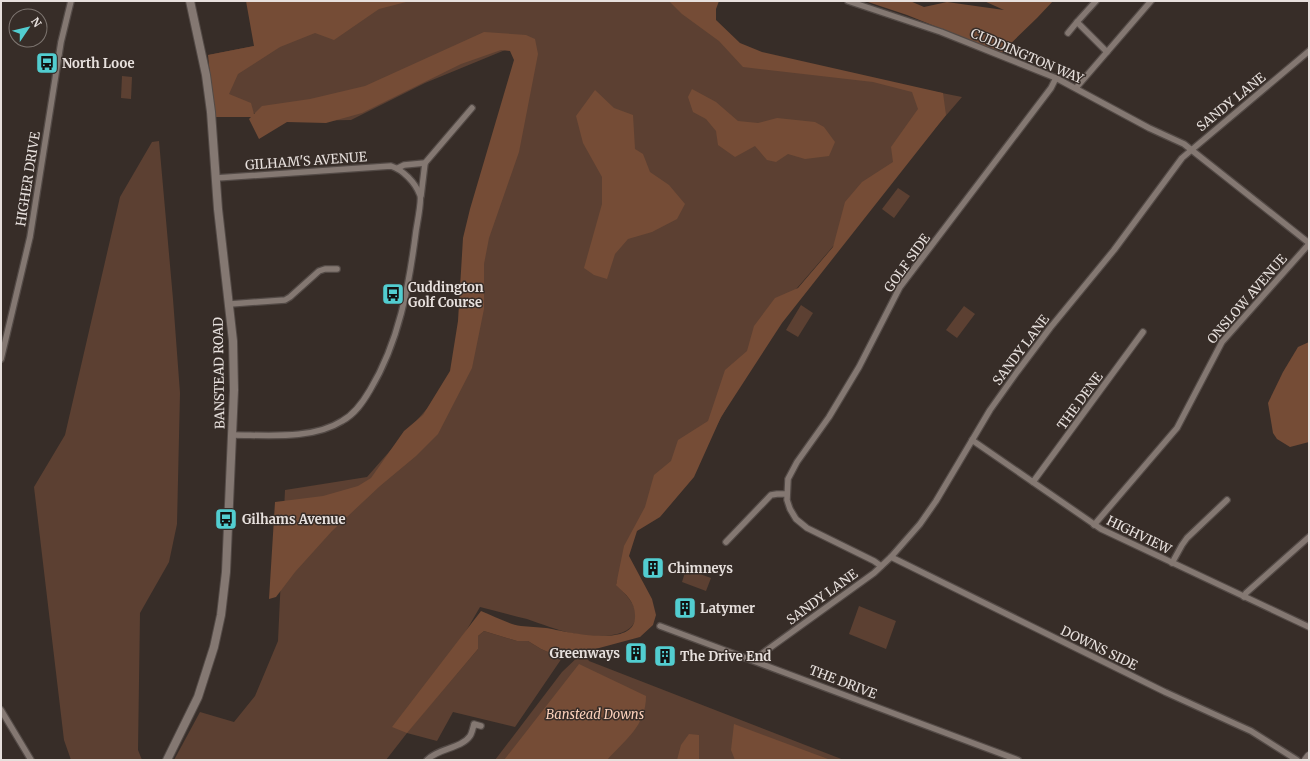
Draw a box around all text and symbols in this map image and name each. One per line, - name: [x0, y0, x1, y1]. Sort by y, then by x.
- north arrow: [8, 8, 48, 48]
- text: N: [28, 15, 45, 30]
- street label: CUDDINGTON WAY: [968, 24, 1087, 88]
- bus stop icon: North Looe: [34, 50, 60, 76]
- place label: North Looe: [62, 55, 135, 72]
- street label: SANDY LANE: [1193, 69, 1270, 135]
- street label: HIGHER DRIVE: [12, 130, 44, 228]
- street label: GILHAM'S AVENUE: [245, 148, 368, 174]
- street label: GOLF SIDE: [880, 230, 934, 296]
- street label: ONSLOW AVENUE: [1203, 250, 1291, 347]
- place label: Cuddington Golf Course: [408, 279, 484, 311]
- bus stop icon: Cuddington Golf Course: [380, 281, 406, 307]
- street label: SANDY LANE: [989, 311, 1053, 389]
- street label: BANSTEAD ROAD: [210, 317, 228, 429]
- street label: THE DENE: [1053, 368, 1107, 433]
- bus stop icon: Gilhams Avenue: [213, 506, 239, 532]
- place label: Gilhams Avenue: [242, 511, 346, 528]
- street label: HIGHVIEW: [1104, 512, 1175, 558]
- building icon: Chimneys: [640, 555, 666, 581]
- place label: Chimneys: [668, 560, 733, 577]
- street label: SANDY LANE: [783, 565, 862, 629]
- building icon: Latymer: [672, 595, 698, 621]
- place label: Latymer: [700, 600, 755, 617]
- street label: DOWNS SIDE: [1058, 622, 1141, 674]
- building icon: Greenways: [623, 640, 649, 666]
- building icon: The Drive End: [652, 643, 678, 669]
- place label: Greenways: [550, 645, 620, 662]
- place label: The Drive End: [680, 648, 771, 665]
- street label: THE DRIVE: [807, 661, 880, 703]
- park label: Banstead Downs: [546, 706, 645, 723]

